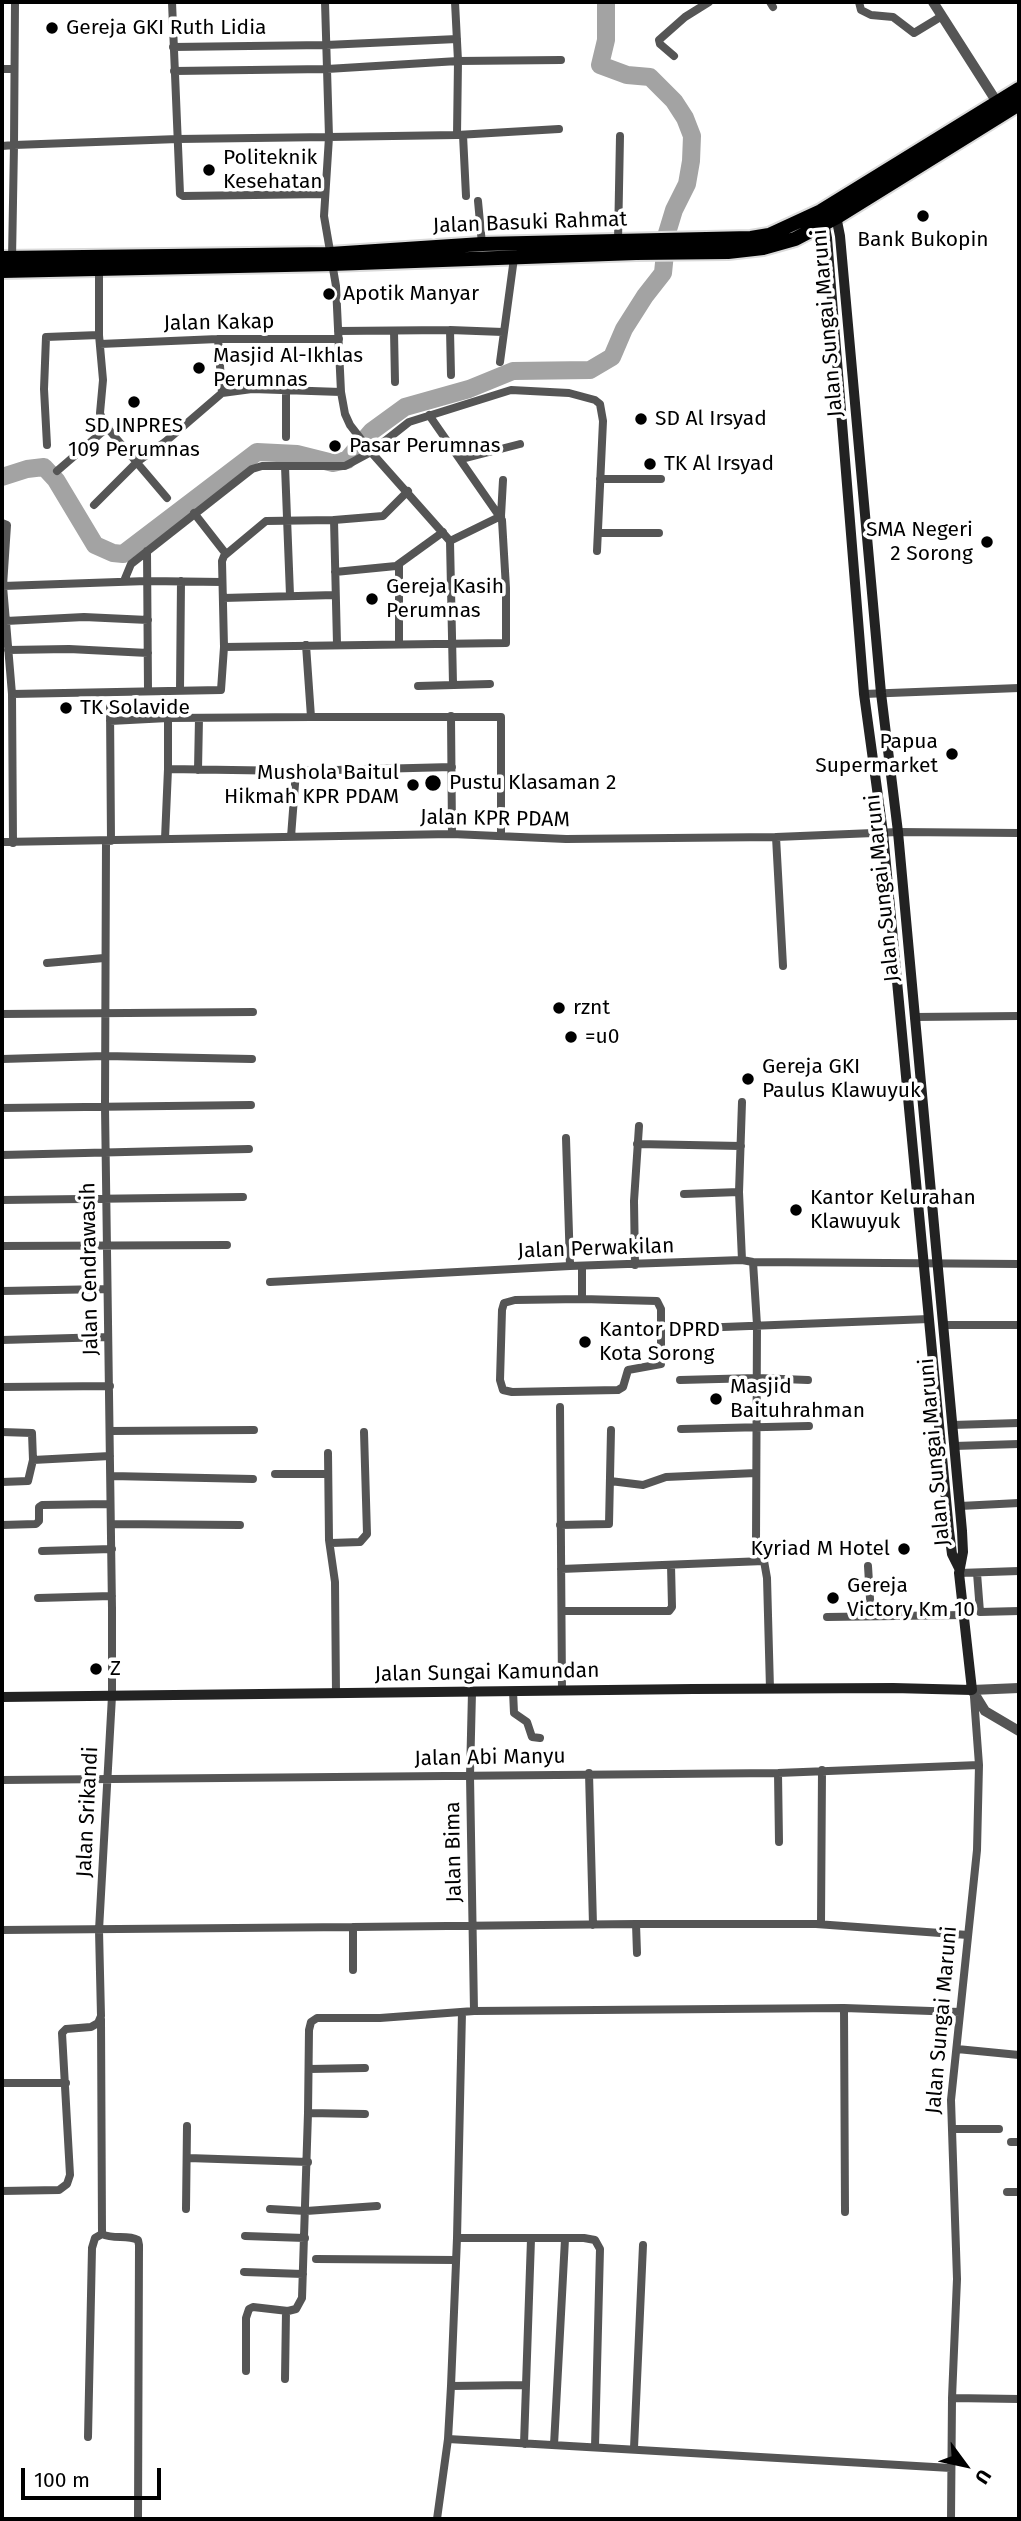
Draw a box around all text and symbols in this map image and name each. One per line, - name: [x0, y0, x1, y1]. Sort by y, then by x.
- place label: Gereja GKI Ruth Lidia: [66, 15, 267, 41]
- marker: Gereja GKI Ruth Lidia: [44, 20, 60, 36]
- place label: Politeknik Kesehatan: [223, 145, 323, 195]
- marker: Politeknik Kesehatan: [201, 162, 217, 178]
- street label: Jalan Basuki Rahmat: [432, 207, 628, 239]
- marker: Bank Bukopin: [915, 208, 931, 224]
- place label: Bank Bukopin: [857, 227, 989, 253]
- street label: Jalan Sungai Maruni: [807, 228, 849, 418]
- place label: Apotik Manyar: [343, 281, 479, 307]
- marker: Apotik Manyar: [321, 286, 337, 302]
- street label: Jalan Kakap: [163, 309, 275, 337]
- place label: Masjid Al-Ikhlas Perumnas: [213, 343, 363, 393]
- marker: Masjid Al-Ikhlas Perumnas: [191, 360, 207, 376]
- marker: SD INPRES 109 Perumnas: [126, 394, 142, 410]
- place label: SD Al Irsyad: [655, 406, 767, 432]
- marker: SD Al Irsyad: [633, 411, 649, 427]
- place label: SD INPRES 109 Perumnas: [68, 413, 200, 463]
- place label: Pasar Perumnas: [349, 433, 501, 459]
- marker: Pasar Perumnas: [327, 438, 343, 454]
- place label: TK Al Irsyad: [664, 451, 774, 477]
- marker: TK Al Irsyad: [642, 456, 658, 472]
- place label: SMA Negeri 2 Sorong: [866, 517, 973, 567]
- marker: SMA Negeri 2 Sorong: [979, 534, 995, 550]
- place label: Gereja Kasih Perumnas: [386, 574, 504, 624]
- marker: Gereja Kasih Perumnas: [364, 591, 380, 607]
- place label: TK Solavide: [80, 695, 190, 721]
- marker: TK Solavide: [58, 700, 74, 716]
- place label: Papua Supermarket: [815, 729, 938, 779]
- marker: Papua Supermarket: [944, 746, 960, 762]
- place label: Mushola Baitul Hikmah KPR PDAM: [224, 760, 399, 810]
- place label: Pustu Klasaman 2: [449, 770, 616, 796]
- marker: Pustu Klasaman 2: [423, 773, 443, 793]
- marker: Mushola Baitul Hikmah KPR PDAM: [405, 777, 421, 793]
- street label: Jalan Sungai Maruni: [861, 793, 905, 983]
- street label: Jalan KPR PDAM: [420, 805, 570, 833]
- place label: rznt: [573, 995, 610, 1021]
- marker: rznt: [551, 1000, 567, 1016]
- place label: =u0: [585, 1024, 619, 1050]
- marker: =u0: [563, 1029, 579, 1045]
- place label: Gereja GKI Paulus Klawuyuk: [762, 1054, 921, 1104]
- marker: Gereja GKI Paulus Klawuyuk: [740, 1071, 756, 1087]
- street label: Jalan Cendrawasih: [76, 1182, 104, 1356]
- place label: Kantor Kelurahan Klawuyuk: [810, 1185, 976, 1235]
- marker: Kantor Kelurahan Klawuyuk: [788, 1202, 804, 1218]
- street label: Jalan Perwakilan: [517, 1234, 675, 1264]
- place label: Kantor DPRD Kota Sorong: [599, 1317, 720, 1367]
- marker: Kantor DPRD Kota Sorong: [577, 1334, 593, 1350]
- street label: Jalan Sungai Maruni: [914, 1357, 956, 1547]
- place label: Masjid Baituhrahman: [730, 1374, 865, 1424]
- marker: Masjid Baituhrahman: [708, 1391, 724, 1407]
- place label: Kyriad M Hotel: [751, 1536, 890, 1562]
- marker: Kyriad M Hotel: [896, 1541, 912, 1557]
- place label: Gereja Victory Km 10: [847, 1573, 975, 1623]
- marker: Gereja Victory Km 10: [825, 1590, 841, 1606]
- place label: Z: [110, 1656, 121, 1682]
- street label: Jalan Sungai Kamundan: [374, 1658, 600, 1688]
- marker: Z: [88, 1661, 104, 1677]
- street label: Jalan Abi Manyu: [414, 1744, 566, 1772]
- street label: Jalan Srikandi: [72, 1746, 104, 1878]
- street label: Jalan Bima: [441, 1801, 467, 1903]
- street label: Jalan Sungai Maruni: [921, 1925, 963, 2115]
- north arrow: [930, 2430, 1000, 2500]
- scale bar: [24, 2454, 164, 2498]
- text: U: [970, 2465, 996, 2488]
- text: 100 m: [34, 2467, 90, 2493]

